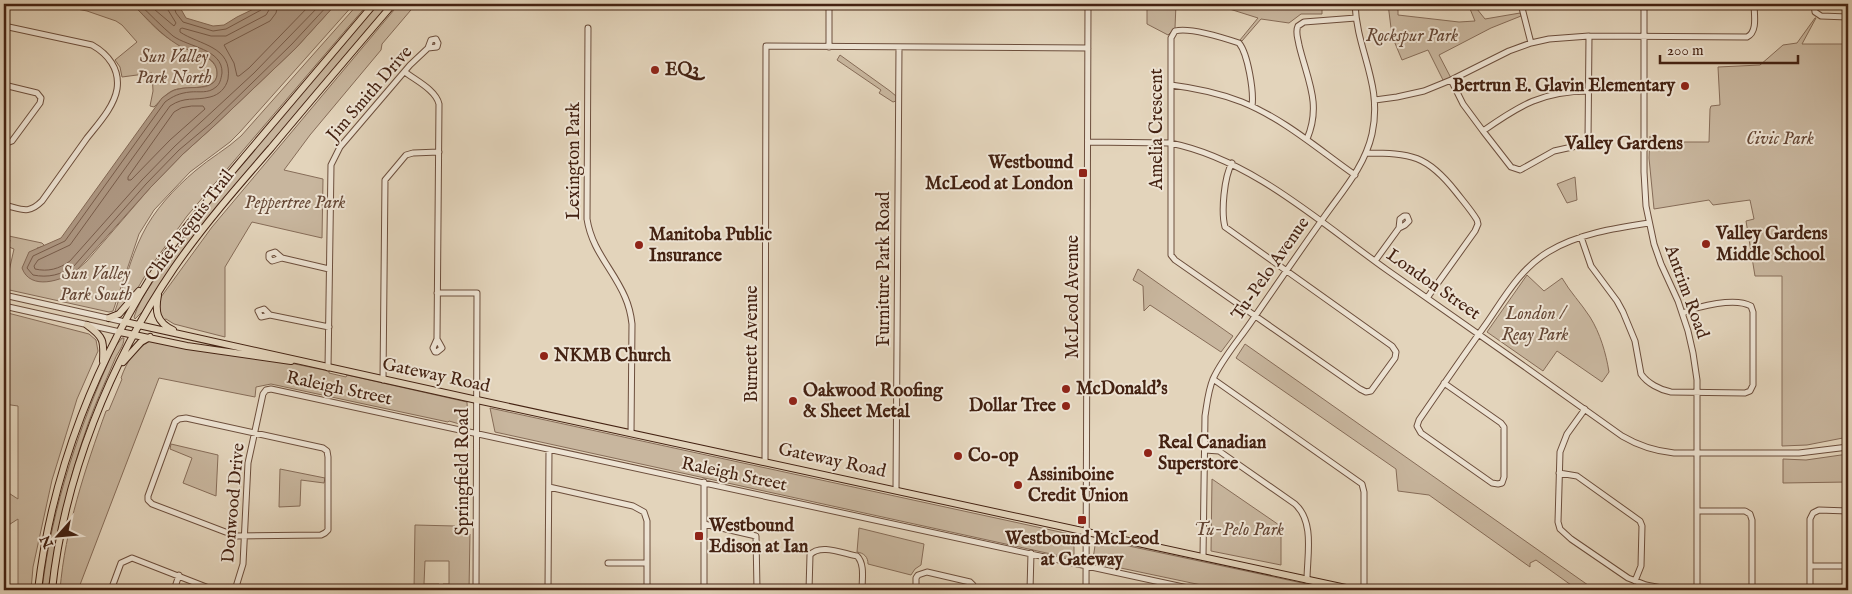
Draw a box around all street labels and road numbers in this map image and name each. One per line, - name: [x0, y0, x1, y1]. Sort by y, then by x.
- street label: Jim Smith Drive: [321, 41, 418, 148]
- street label: Amelia Crescent: [1146, 68, 1169, 191]
- street label: Lexington Park: [563, 102, 586, 220]
- street label: Chief Peguis Trail: [140, 165, 240, 287]
- street label: Furniture Park Road: [873, 191, 896, 346]
- street label: Tu-Pelo Avenue: [1227, 213, 1315, 325]
- street label: McLeod Avenue: [1062, 235, 1085, 359]
- street label: Antrim Road: [1658, 241, 1714, 342]
- street label: London Street: [1381, 244, 1485, 326]
- street label: Burnett Avenue: [741, 286, 764, 403]
- street label: Gateway Road: [380, 353, 492, 399]
- street label: Raleigh Street: [284, 367, 394, 411]
- street label: Springfield Road: [452, 408, 475, 536]
- street label: Gateway Road: [776, 438, 888, 484]
- street label: Donwood Drive: [217, 442, 251, 564]
- street label: Raleigh Street: [679, 453, 789, 497]

